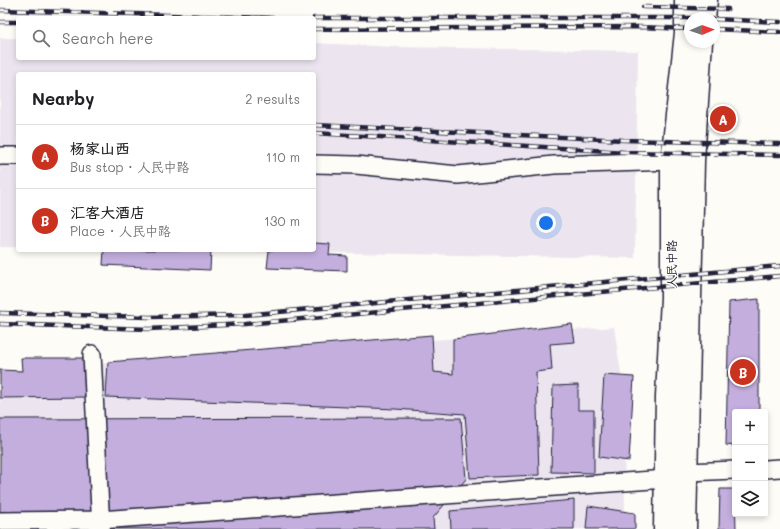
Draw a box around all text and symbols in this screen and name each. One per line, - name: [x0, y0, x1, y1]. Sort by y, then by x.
- north arrow: [684, 12, 720, 48]
- search box: [16, 16, 316, 60]
- icon: search: [30, 27, 52, 49]
- text: Search here: [62, 28, 153, 48]
- text: Nearby: [32, 87, 94, 109]
- text: 2 results: [245, 90, 300, 107]
- pin: A: [710, 104, 736, 134]
- text: 杨家山西: [70, 138, 130, 158]
- text: A: [40, 148, 50, 165]
- text: 110 m: [266, 148, 300, 165]
- text: Bus stop · 人民中路: [70, 158, 189, 175]
- text: 汇客大酒店: [70, 202, 145, 222]
- text: B: [41, 212, 49, 229]
- text: 130 m: [264, 212, 300, 229]
- your location: [536, 213, 556, 233]
- text: Place · 人民中路: [70, 222, 171, 239]
- street label: 人民中路: [663, 240, 679, 288]
- pin: B: [730, 357, 756, 387]
- map controls: [732, 409, 768, 517]
- button: +: [732, 409, 768, 445]
- button: −: [732, 445, 768, 481]
- button: layers: [732, 481, 768, 517]

